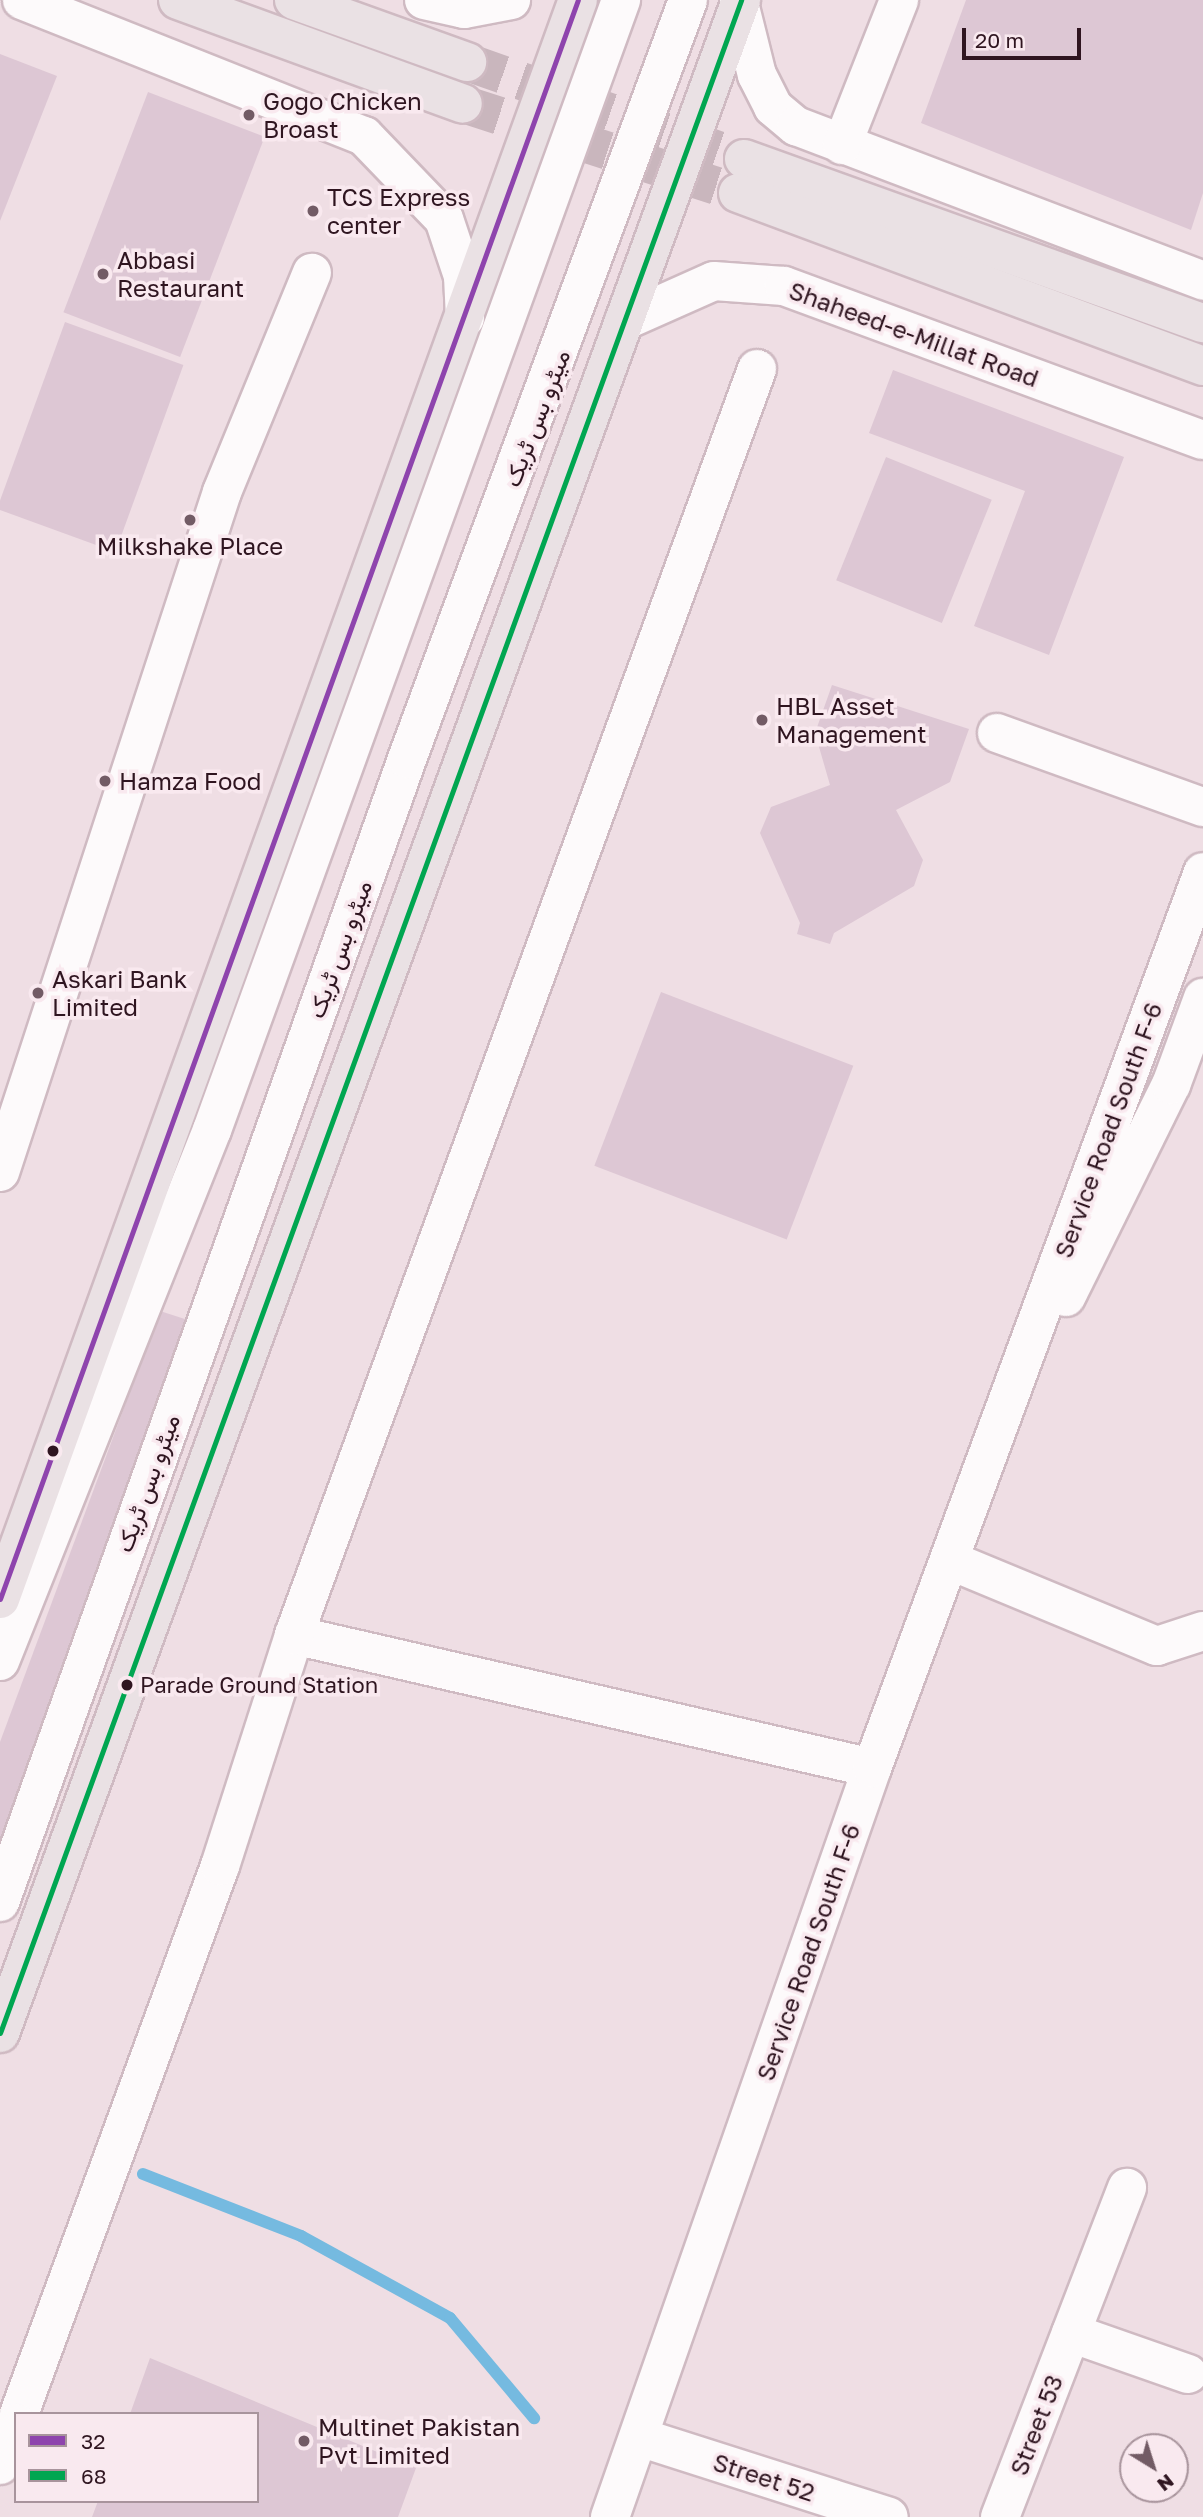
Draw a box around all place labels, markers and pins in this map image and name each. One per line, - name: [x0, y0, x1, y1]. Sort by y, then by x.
- place label: Gogo Chicken Broast: [263, 87, 422, 143]
- marker: Gogo Chicken Broast: [241, 107, 257, 123]
- place label: TCS Express center: [327, 183, 470, 239]
- marker: TCS Express center: [305, 203, 321, 219]
- place label: Abbasi Restaurant: [117, 246, 244, 302]
- marker: Abbasi Restaurant: [95, 266, 111, 282]
- marker: Milkshake Place: [182, 512, 198, 528]
- place label: Milkshake Place: [97, 532, 283, 560]
- place label: HBL Asset Management: [776, 692, 926, 748]
- marker: HBL Asset Management: [754, 712, 770, 728]
- place label: Hamza Food: [119, 767, 261, 795]
- marker: Hamza Food: [97, 773, 113, 789]
- place label: Askari Bank Limited: [52, 965, 187, 1021]
- marker: Askari Bank Limited: [30, 985, 46, 1001]
- unlabelled marker: [46, 1444, 60, 1458]
- place label: Parade Ground Station: [140, 1672, 378, 1698]
- marker: Parade Ground Station: [120, 1678, 134, 1692]
- place label: Multinet Pakistan Pvt Limited: [318, 2413, 520, 2469]
- marker: Multinet Pakistan Pvt Limited: [296, 2433, 312, 2449]

